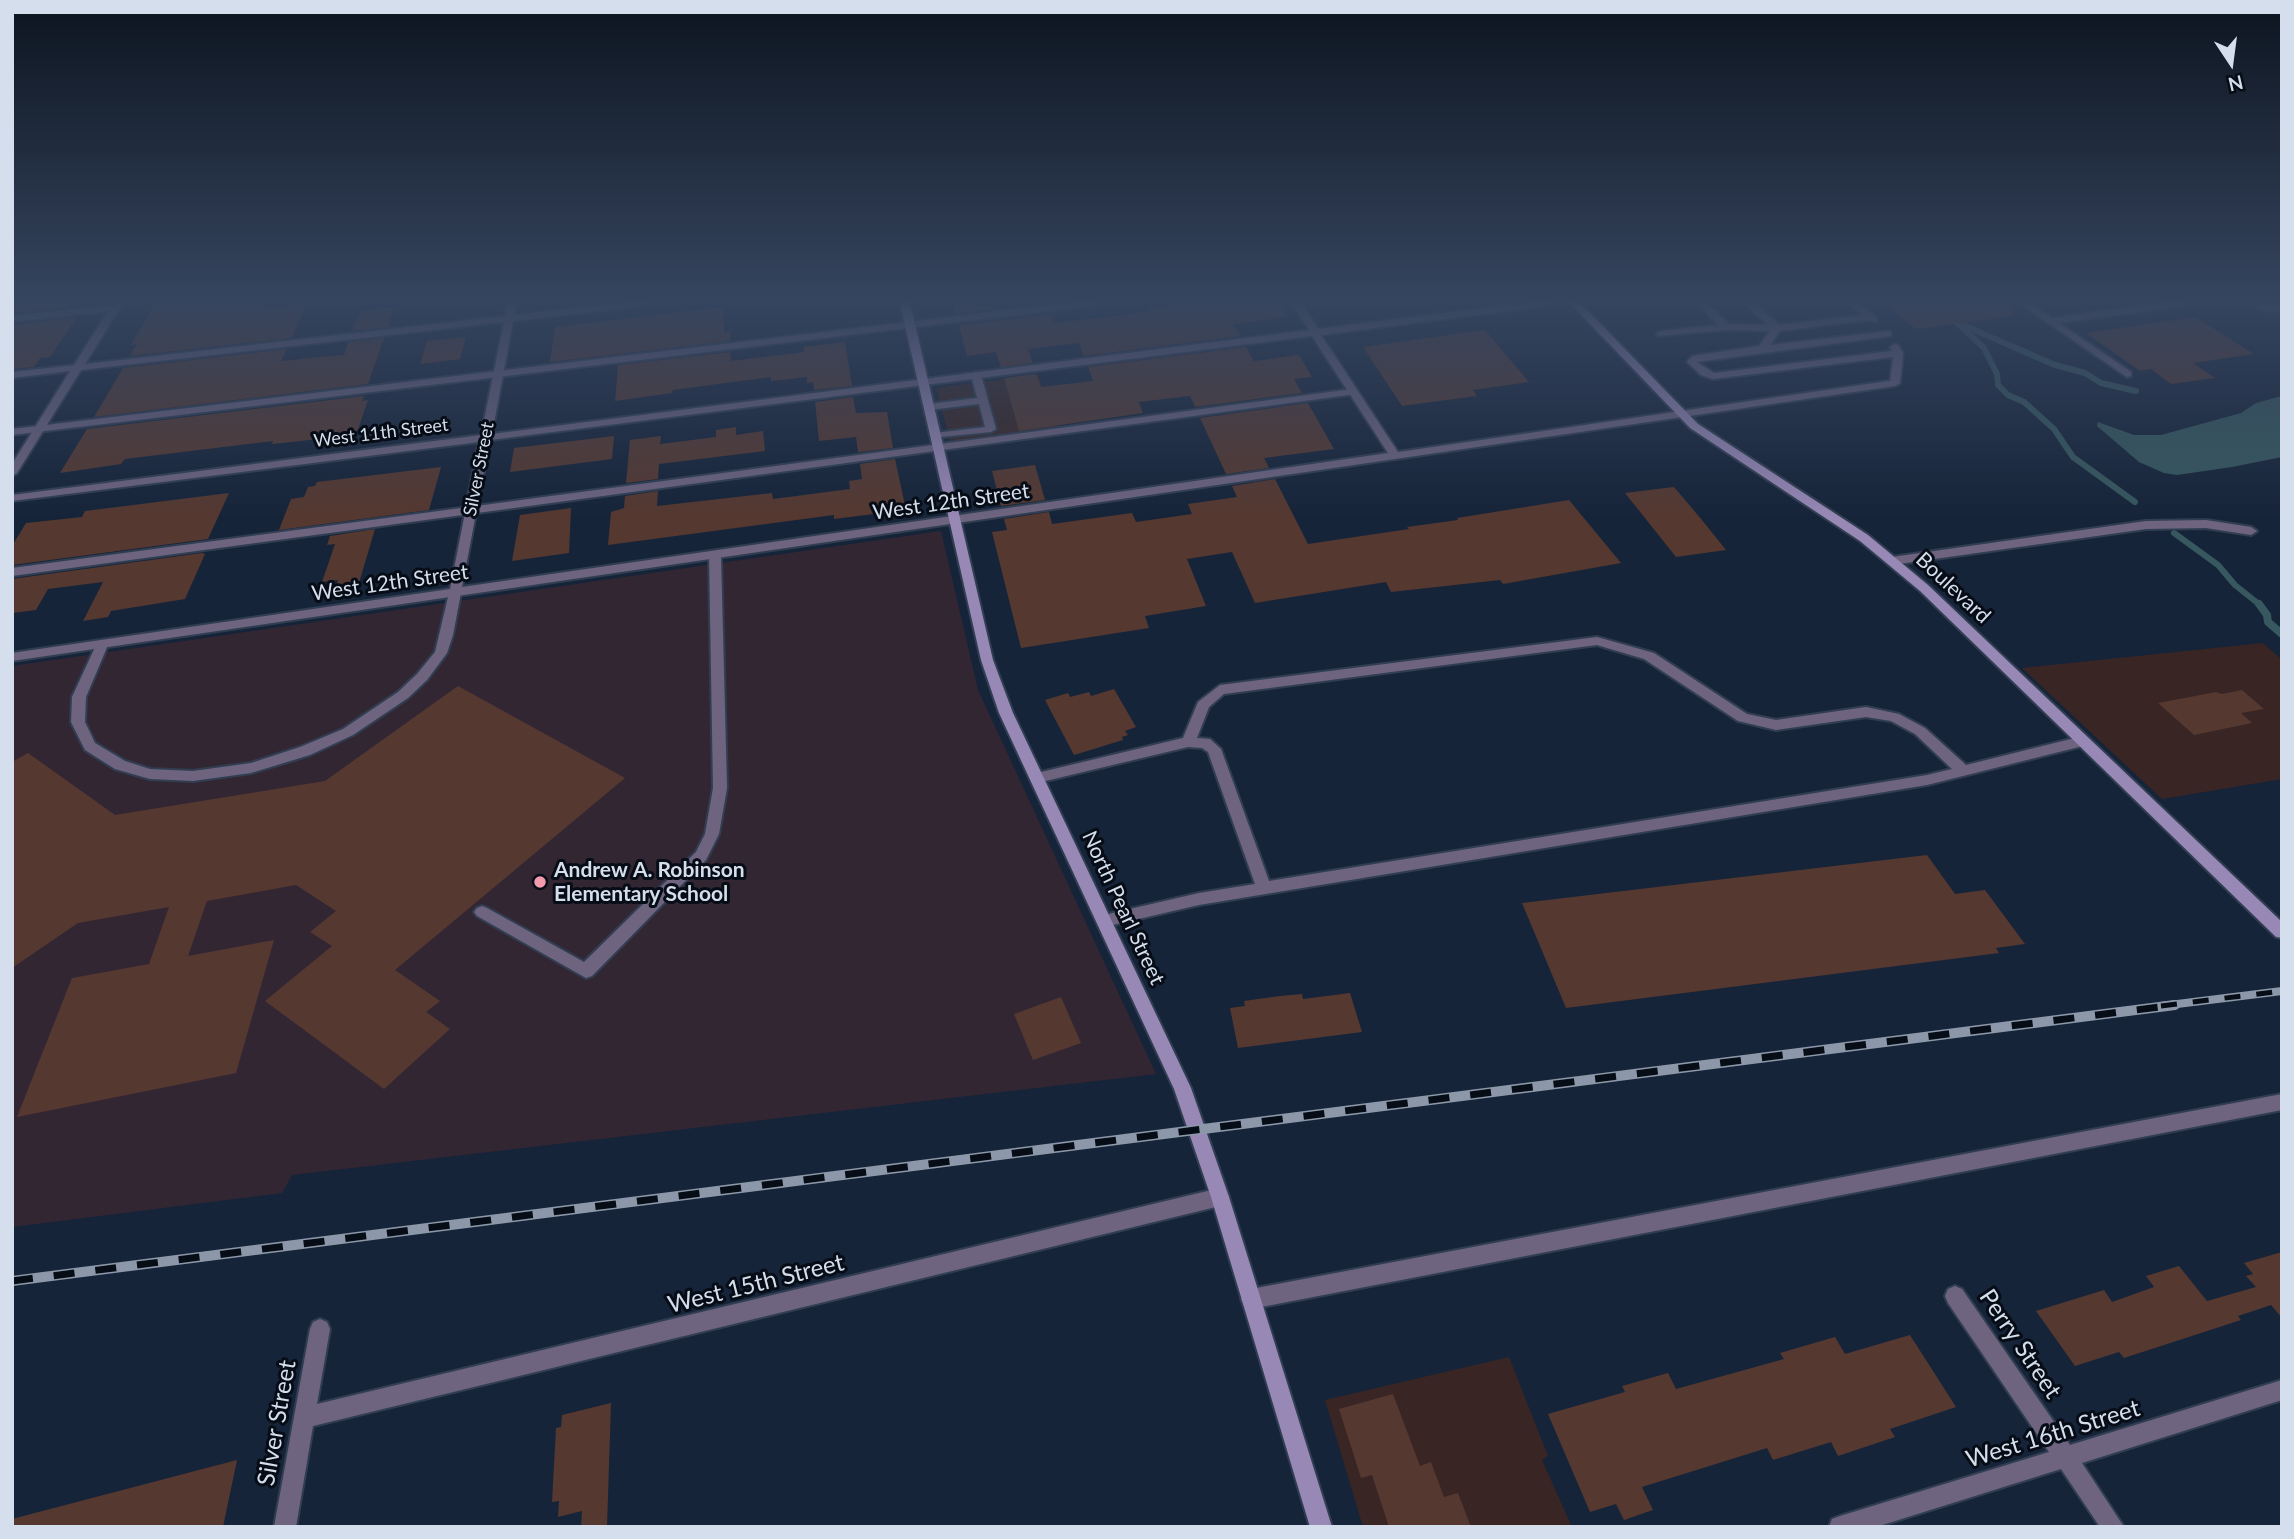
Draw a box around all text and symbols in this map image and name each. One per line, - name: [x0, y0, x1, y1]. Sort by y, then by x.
- north arrow: [2196, 28, 2266, 98]
- text: N: [2226, 71, 2246, 97]
- street label: West 11th Street: [313, 414, 449, 452]
- street label: Silver Street: [459, 420, 499, 518]
- street label: West 12th Street: [871, 479, 1031, 525]
- street label: Boulevard: [1910, 547, 1996, 629]
- street label: West 12th Street: [310, 560, 470, 606]
- street label: North Pearl Street: [1076, 827, 1170, 989]
- place label: Andrew A. Robinson Elementary School: [554, 857, 745, 907]
- marker: Andrew A. Robinson Elementary School: [532, 874, 548, 890]
- street label: West 15th Street: [665, 1248, 847, 1320]
- street label: Perry Street: [1973, 1284, 2067, 1404]
- street label: Silver Street: [252, 1358, 302, 1488]
- street label: West 16th Street: [1962, 1394, 2144, 1474]

